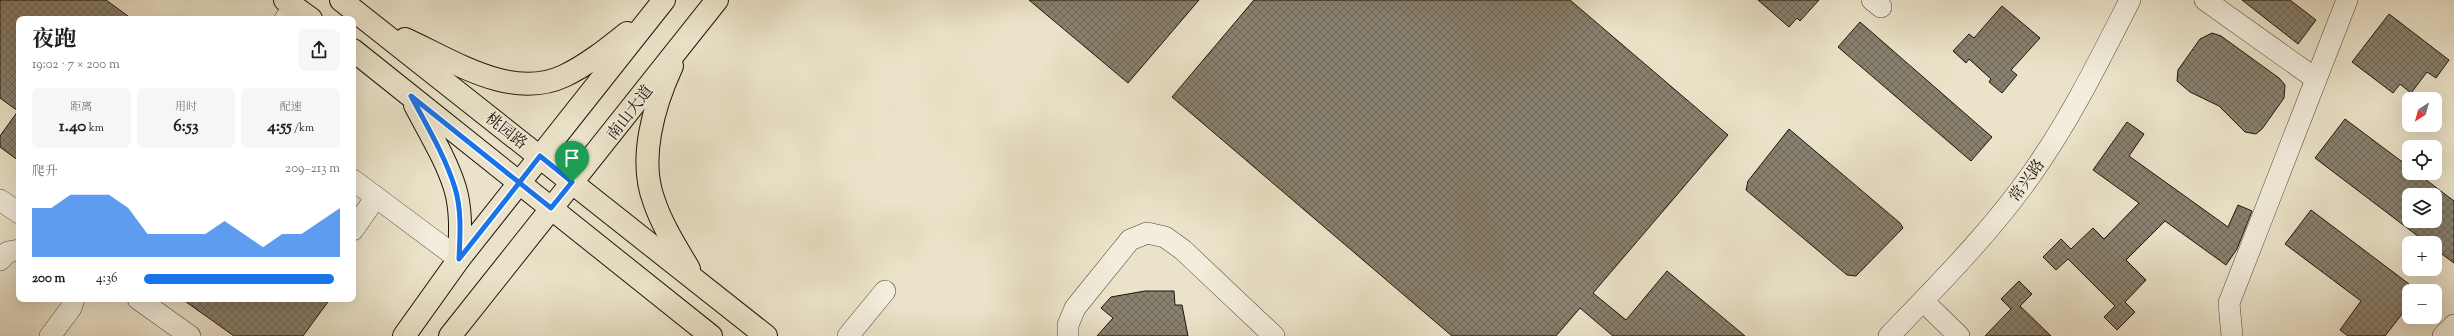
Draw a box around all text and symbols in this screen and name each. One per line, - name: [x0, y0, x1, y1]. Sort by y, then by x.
- text: 夜跑: [32, 25, 76, 57]
- button: share: [298, 29, 340, 71]
- text: 19:02 · 7 × 200 m: [32, 56, 120, 74]
- street label: 南山大道: [602, 81, 660, 146]
- north arrow: [2402, 92, 2442, 132]
- map controls: [2402, 92, 2442, 324]
- text: 距离: [70, 99, 92, 115]
- text: 用时: [175, 99, 197, 115]
- text: 配速: [280, 99, 302, 115]
- street label: 桃园路: [479, 108, 531, 156]
- text: 1.40: [59, 115, 86, 139]
- text: 6:53: [173, 115, 199, 139]
- text: 4:55: [267, 115, 292, 139]
- text: km: [86, 120, 104, 136]
- text: /km: [292, 120, 314, 136]
- button: locate: [2402, 140, 2442, 180]
- pin: [555, 141, 589, 182]
- icon: arrive: [561, 147, 583, 169]
- street label: 常兴路: [2005, 155, 2051, 208]
- text: 209–213 m: [285, 160, 340, 178]
- text: 爬升: [32, 163, 58, 181]
- button: layers: [2402, 188, 2442, 228]
- button: +: [2402, 236, 2442, 276]
- text: 200 m: [32, 270, 65, 288]
- text: 4:36: [96, 270, 118, 288]
- button: −: [2402, 284, 2442, 324]

